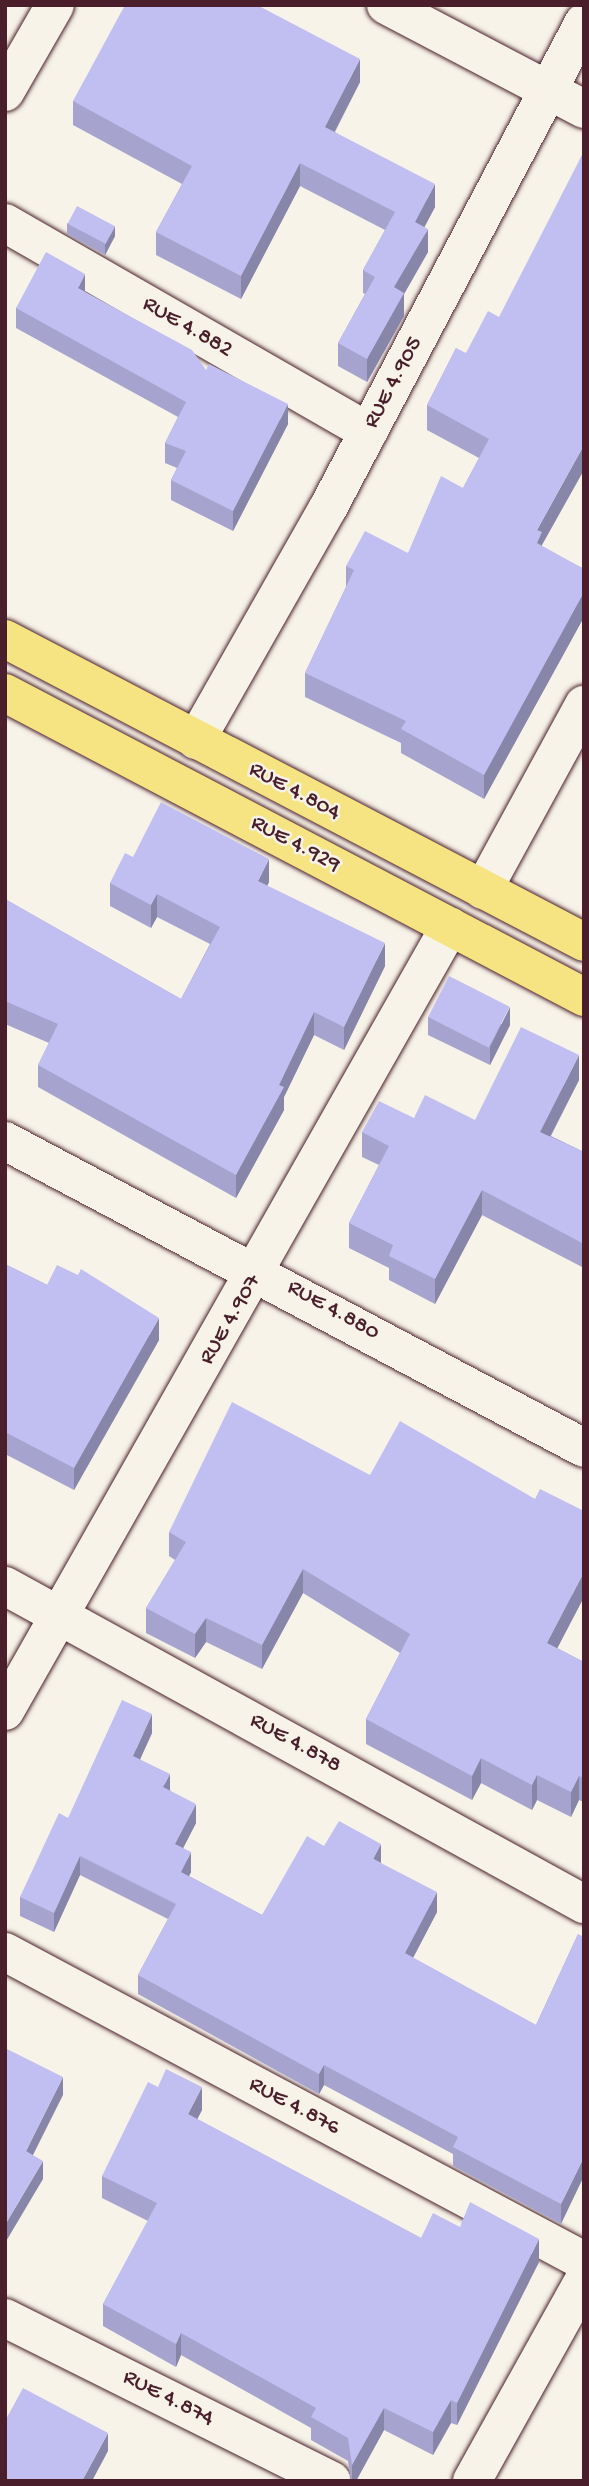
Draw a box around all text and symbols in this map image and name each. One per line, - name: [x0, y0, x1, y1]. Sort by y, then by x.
- street label: RUE 4.882: [137, 291, 237, 365]
- street label: RUE 4.905: [358, 332, 430, 434]
- street label: RUE 4.804: [243, 756, 345, 828]
- street label: RUE 4.929: [245, 810, 345, 880]
- street label: RUE 4.907: [194, 1270, 268, 1370]
- street label: RUE 4.880: [282, 1274, 384, 1348]
- street label: RUE 4.878: [244, 1708, 346, 1780]
- street label: RUE 4.876: [244, 2071, 344, 2143]
- street label: RUE 4.874: [118, 2364, 218, 2434]

